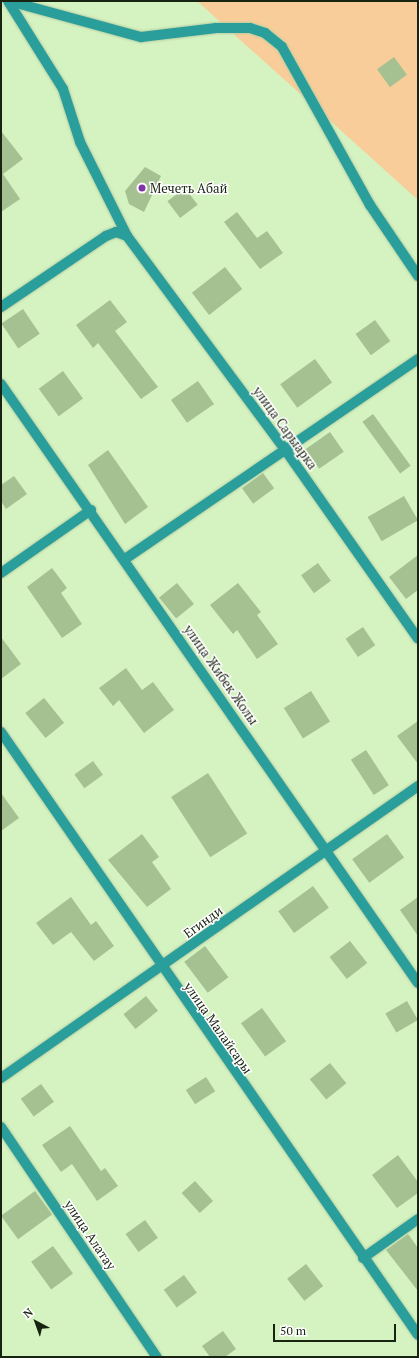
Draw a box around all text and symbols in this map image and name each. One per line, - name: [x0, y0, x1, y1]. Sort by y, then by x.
- place label: Мечеть Абай: [150, 180, 228, 196]
- marker: Мечеть Абай: [137, 183, 147, 193]
- street label: улица Сарыарка: [250, 384, 320, 472]
- street label: улица Жибек Жолы: [181, 622, 261, 728]
- street label: Егинди: [180, 903, 226, 941]
- street label: улица Малайсары: [181, 979, 255, 1077]
- street label: улица Алатау: [61, 1197, 119, 1273]
- north arrow: [16, 1302, 56, 1342]
- text: N: [20, 1305, 36, 1321]
- scale bar: [275, 1316, 398, 1342]
- text: 50 m: [280, 1323, 306, 1338]

